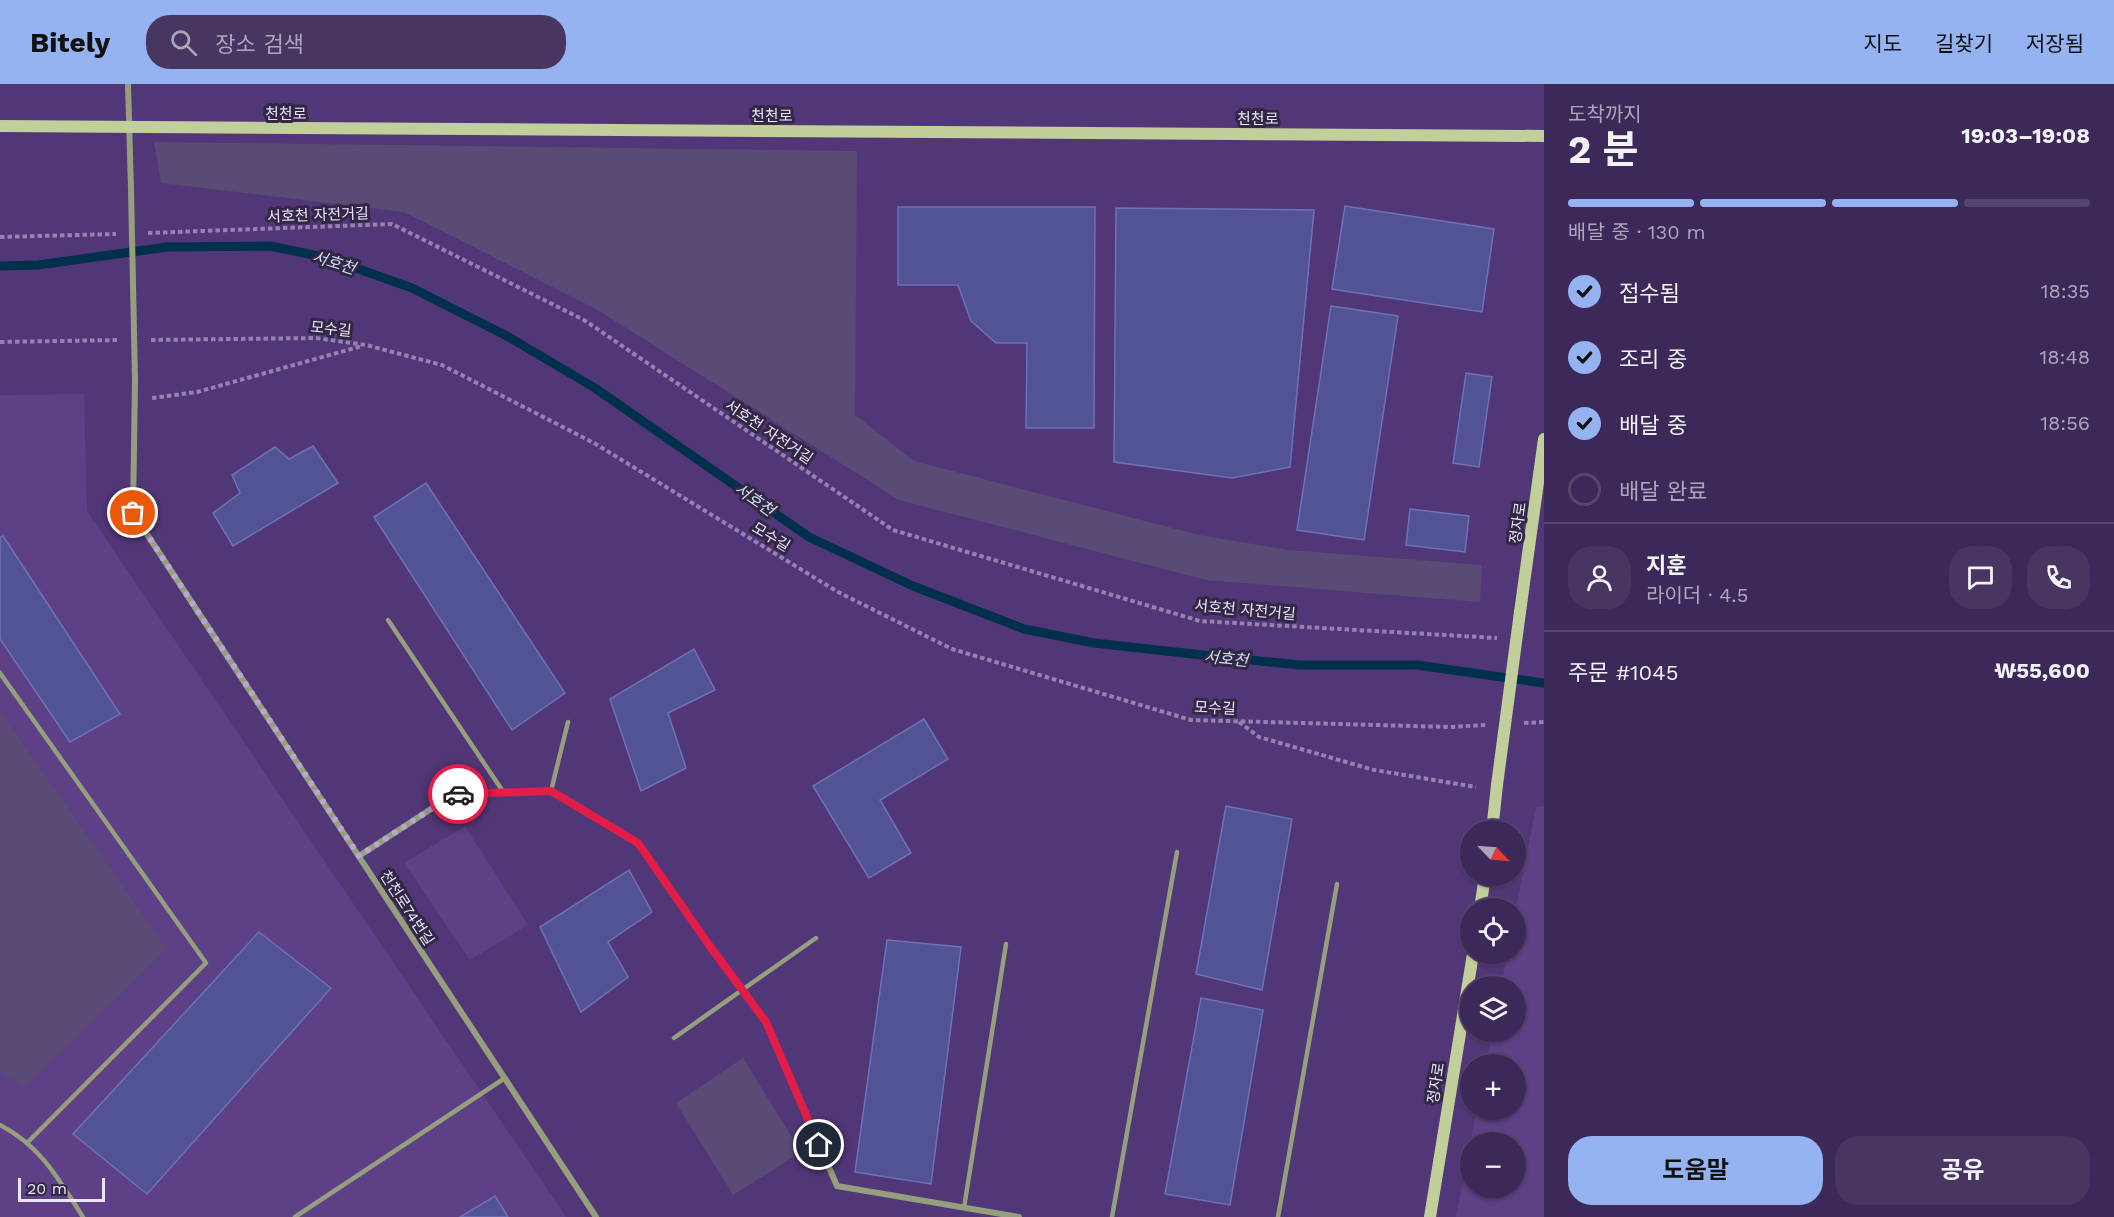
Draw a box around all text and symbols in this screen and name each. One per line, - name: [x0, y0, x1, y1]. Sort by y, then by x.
- search box: [146, 15, 566, 69]
- text: Bitely: [30, 26, 110, 59]
- icon: search: [167, 26, 200, 59]
- text: 지도: [1863, 31, 1902, 56]
- text: 길찾기: [1935, 31, 1993, 56]
- text: 저장됨: [2026, 31, 2084, 56]
- text: 장소 검색: [215, 32, 304, 57]
- text: 도착까지: [1568, 102, 1642, 126]
- street label: 천천로: [265, 105, 307, 123]
- street label: 천천로: [751, 107, 793, 125]
- street label: 천천로: [1237, 110, 1279, 128]
- text: 19:03–19:08: [1961, 123, 2090, 148]
- text: 2 분: [1568, 127, 1638, 172]
- street label: 서호천 자전거길: [267, 204, 369, 226]
- text: 배달 중 · 130 m: [1568, 220, 1706, 244]
- water label: 서호천: [310, 247, 360, 279]
- icon: check: [1568, 275, 1601, 308]
- text: 18:35: [2041, 279, 2090, 303]
- text: 접수됨: [1619, 281, 1680, 306]
- street label: 모수길: [309, 318, 353, 340]
- icon: check: [1568, 341, 1601, 374]
- text: 18:48: [2039, 345, 2090, 369]
- text: 조리 중: [1619, 347, 1687, 372]
- street label: 서호천 자전거길: [722, 396, 816, 468]
- icon: check: [1568, 407, 1601, 440]
- text: 18:56: [2040, 411, 2090, 435]
- text: 배달 중: [1619, 413, 1687, 438]
- water label: 서호천: [731, 479, 780, 521]
- text: 배달 완료: [1619, 479, 1707, 504]
- pin: [107, 487, 158, 538]
- icon: bag: [116, 496, 149, 529]
- street label: 정자로: [1506, 501, 1530, 545]
- street label: 모수길: [749, 519, 793, 555]
- button: person: [1568, 546, 1631, 609]
- button: chat: [1949, 546, 2012, 609]
- button: phone: [2027, 546, 2090, 609]
- text: 지훈: [1646, 553, 1686, 578]
- text: 라이더 · 4.5: [1646, 583, 1748, 607]
- street label: 서호천 자전거길: [1194, 597, 1296, 623]
- water label: 서호천: [1203, 647, 1251, 670]
- text: ₩55,600: [1994, 658, 2090, 683]
- text: 주문 #1045: [1568, 660, 1679, 685]
- street label: 모수길: [1194, 698, 1236, 718]
- courier: [428, 764, 488, 824]
- icon: car: [442, 778, 475, 811]
- north arrow: [1460, 820, 1526, 886]
- map controls: [1460, 820, 1526, 1198]
- street label: 천천로74번길: [376, 867, 438, 949]
- button: locate: [1460, 898, 1526, 964]
- button: layers: [1460, 976, 1526, 1042]
- button: +: [1460, 1054, 1526, 1120]
- street label: 정자로: [1424, 1061, 1448, 1105]
- pin: [793, 1119, 844, 1170]
- icon: home: [802, 1128, 835, 1161]
- button: −: [1460, 1132, 1526, 1198]
- button: 도움말: [1568, 1136, 1823, 1205]
- button: 공유: [1835, 1136, 2090, 1205]
- scale bar: [18, 1175, 105, 1202]
- text: 20 m: [27, 1179, 67, 1198]

